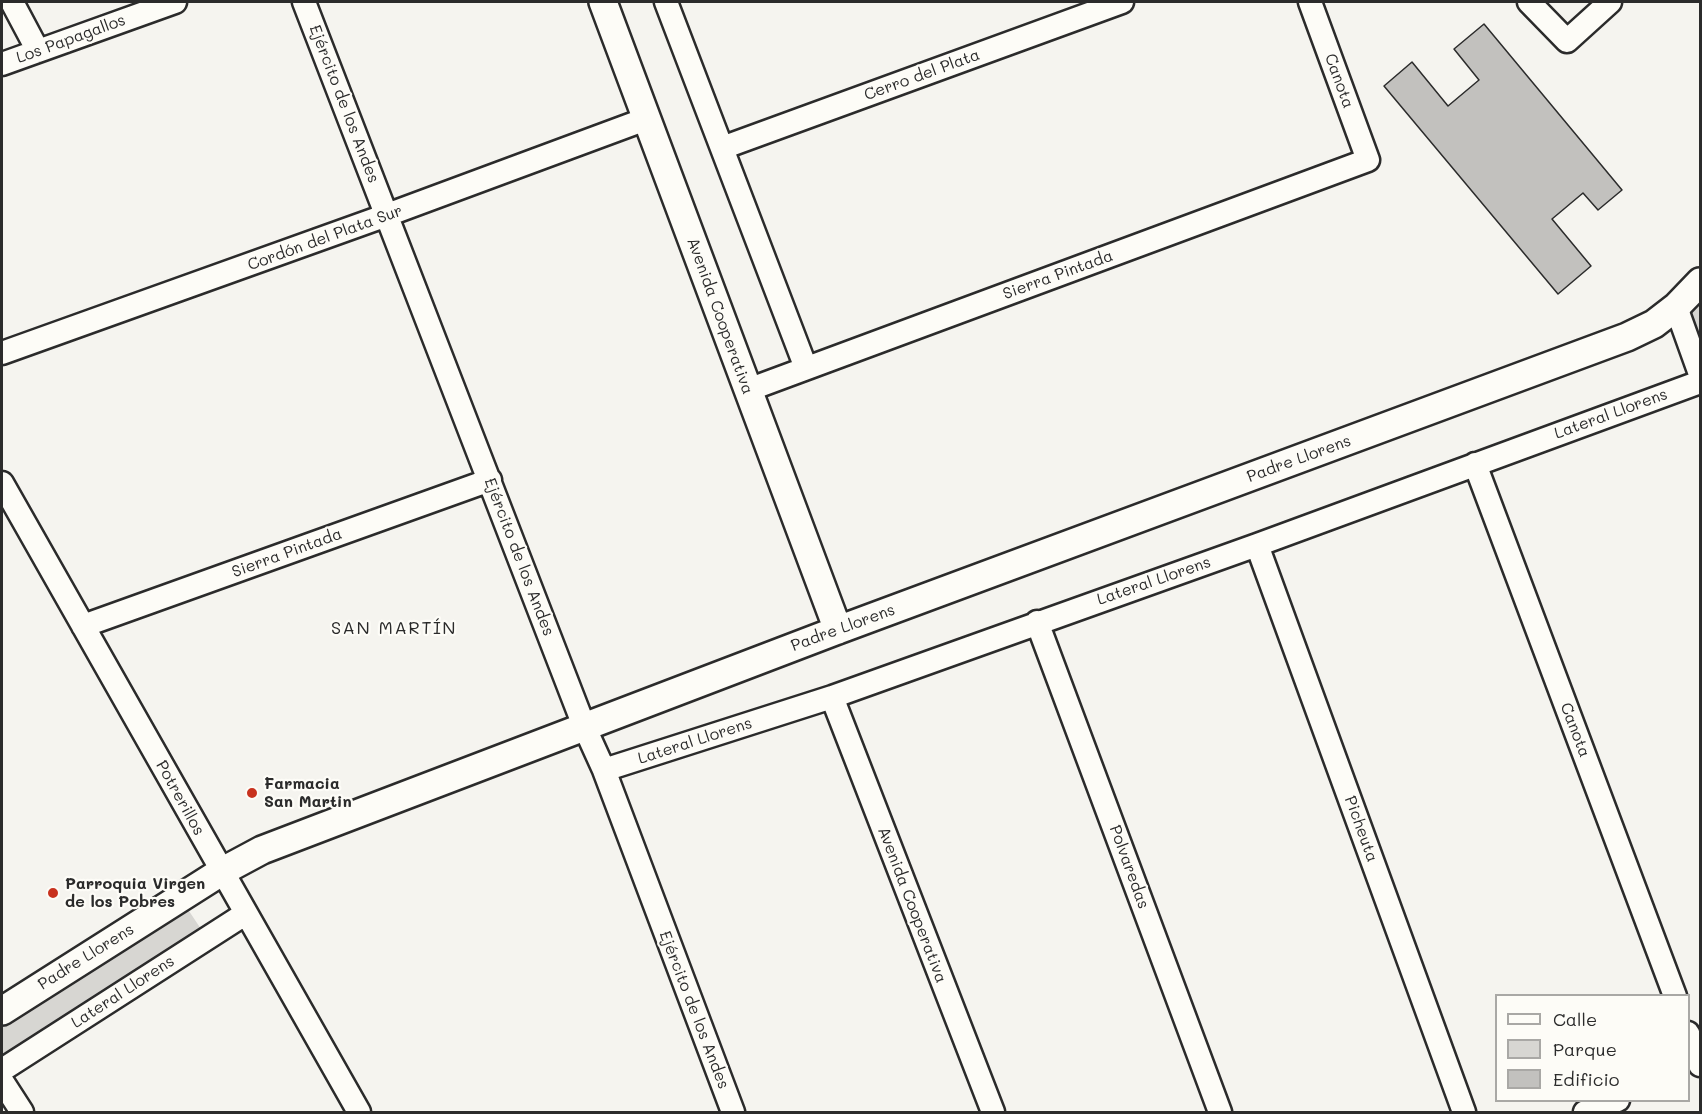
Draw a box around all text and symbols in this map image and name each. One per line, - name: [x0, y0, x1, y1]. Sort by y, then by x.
- street label: Los Papagallos: [14, 10, 128, 68]
- street label: Ejército de los Andes: [305, 22, 383, 186]
- street label: Cerro del Plata: [861, 45, 983, 105]
- street label: Canota: [1320, 51, 1358, 111]
- street label: Cordón del Plata Sur: [245, 201, 405, 275]
- street label: Avenida Cooperativa: [683, 235, 757, 397]
- street label: Sierra Pintada: [1000, 246, 1116, 304]
- street label: Lateral Llorens: [1552, 385, 1670, 443]
- street label: Padre Llorens: [1244, 431, 1354, 487]
- street label: Ejército de los Andes: [480, 475, 558, 639]
- street label: Sierra Pintada: [229, 524, 345, 582]
- street label: Lateral Llorens: [1095, 553, 1213, 609]
- street label: Padre Llorens: [788, 600, 898, 656]
- district label: SAN MARTÍN: [331, 617, 457, 639]
- street label: Canota: [1556, 700, 1594, 760]
- street label: Lateral Llorens: [635, 713, 755, 769]
- street label: Potrerillos: [152, 757, 208, 839]
- place label: Farmacia San Martin: [264, 774, 352, 812]
- marker: Farmacia San Martin: [245, 786, 259, 800]
- street label: Picheuta: [1340, 793, 1382, 865]
- street label: Polvaredas: [1105, 823, 1153, 911]
- street label: Avenida Cooperativa: [873, 824, 951, 986]
- place label: Parroquia Virgen de los Pobres: [65, 874, 205, 912]
- marker: Parroquia Virgen de los Pobres: [46, 886, 60, 900]
- street label: Padre Llorens: [35, 920, 137, 994]
- street label: Ejército de los Andes: [655, 928, 733, 1092]
- street label: Lateral Llorens: [68, 952, 178, 1032]
- legend: [1495, 994, 1690, 1102]
- text: Calle: [1553, 1007, 1597, 1031]
- text: Parque: [1553, 1037, 1617, 1061]
- text: Edificio: [1553, 1067, 1620, 1091]

